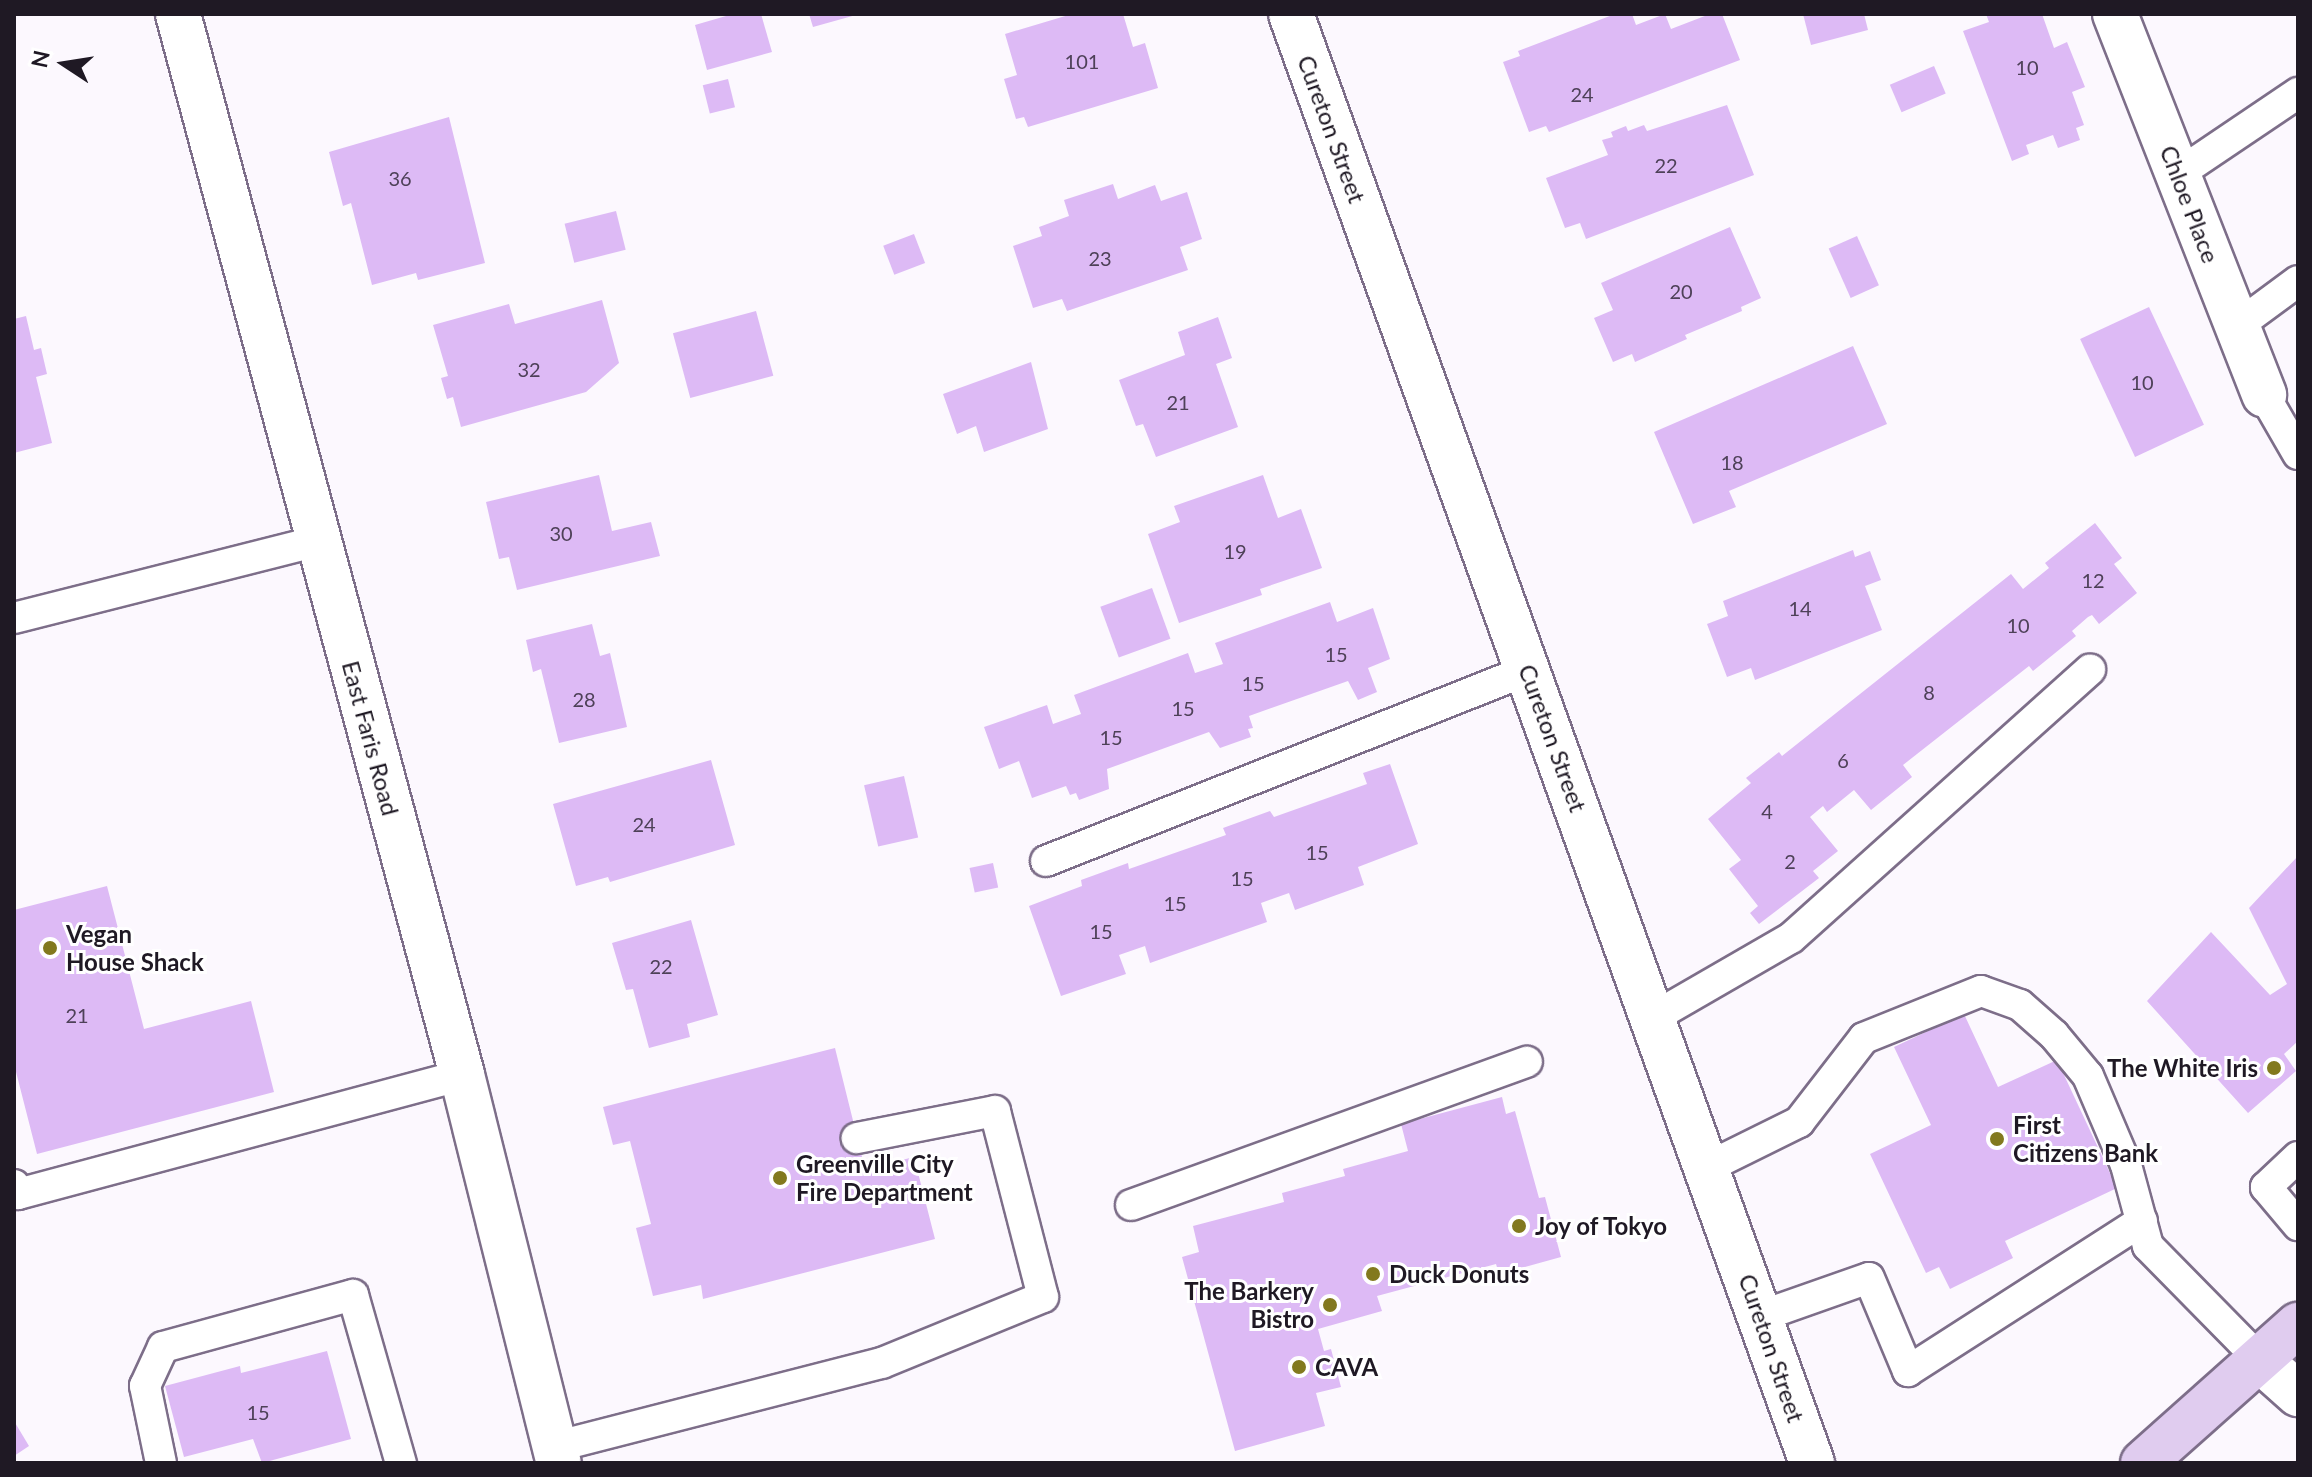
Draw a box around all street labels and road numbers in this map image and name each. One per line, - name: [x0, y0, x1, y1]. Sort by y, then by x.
- street label: Cureton Street: [1292, 51, 1372, 207]
- street label: Chloe Place: [2154, 141, 2226, 267]
- street label: East Faris Road: [337, 658, 405, 818]
- street label: Cureton Street: [1513, 660, 1593, 816]
- street label: Cureton Street: [1733, 1270, 1811, 1426]

